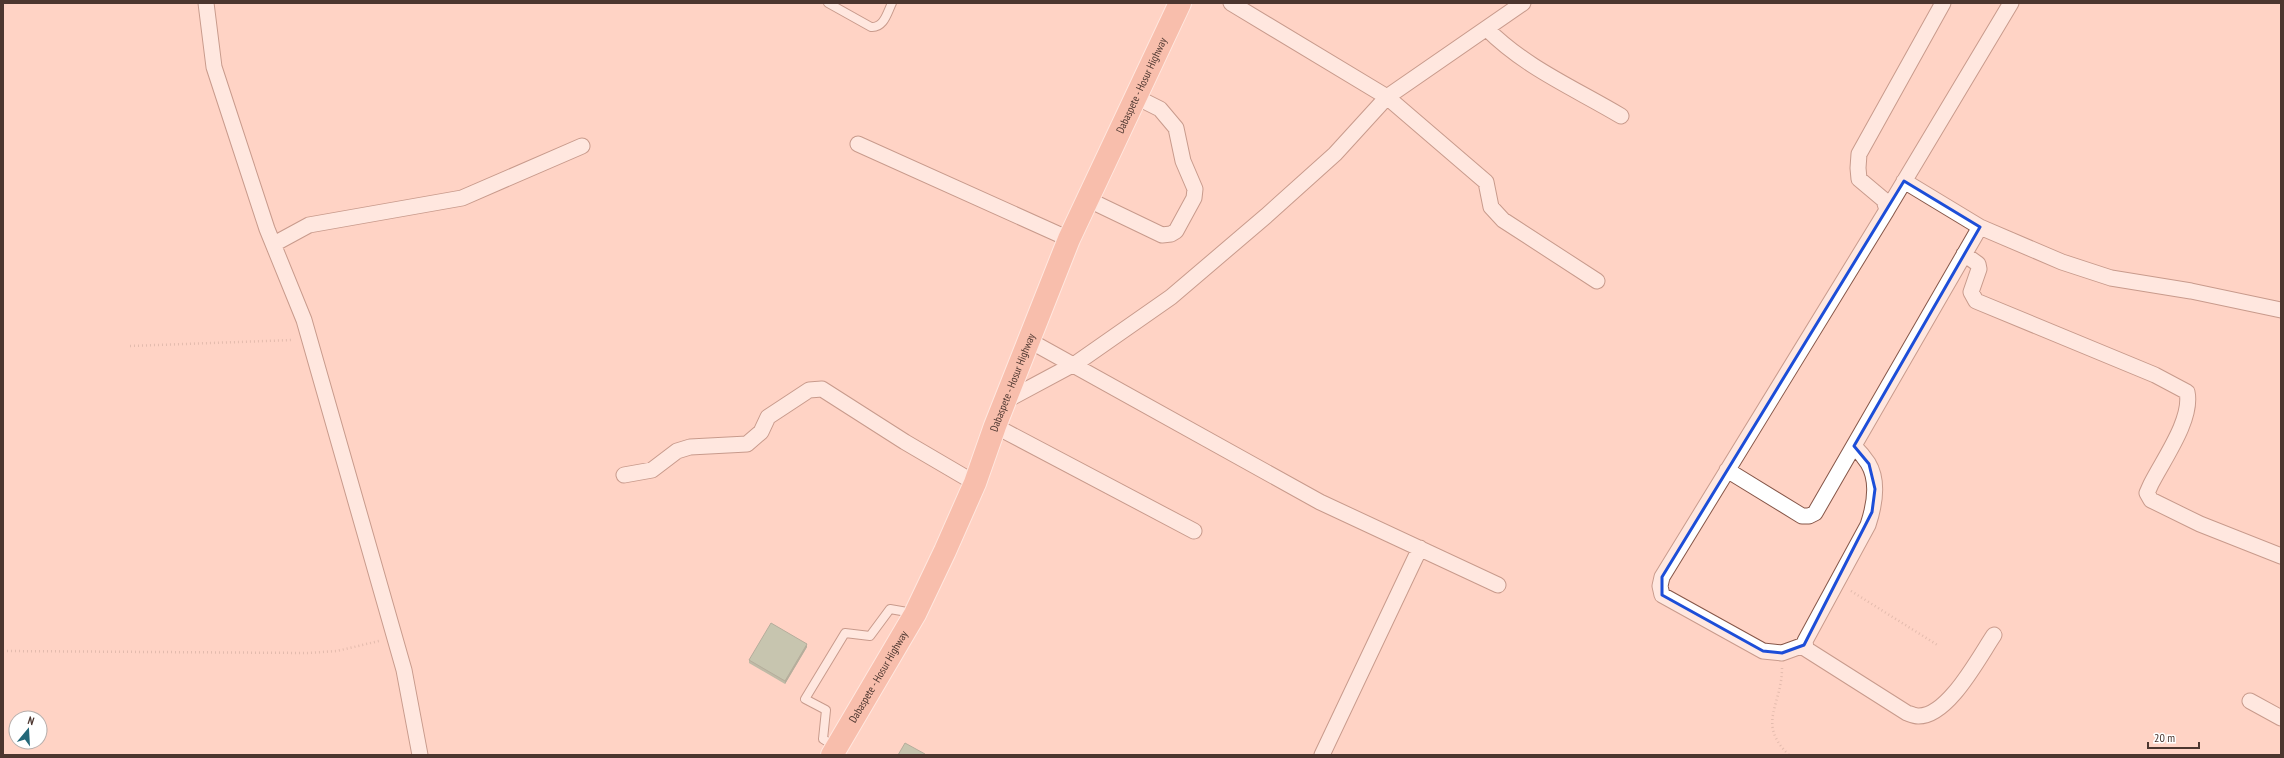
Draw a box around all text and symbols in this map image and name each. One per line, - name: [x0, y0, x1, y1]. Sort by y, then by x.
- street label: Dabaspete - Hosur Highway: [1113, 34, 1170, 136]
- street label: Dabaspete - Hosur Highway: [987, 330, 1038, 433]
- street label: Dabaspete - Hosur Highway: [846, 627, 911, 725]
- north arrow: [8, 710, 48, 750]
- text: N: [26, 713, 36, 728]
- scale bar: [2148, 724, 2199, 750]
- text: 20 m: [2154, 730, 2175, 745]

